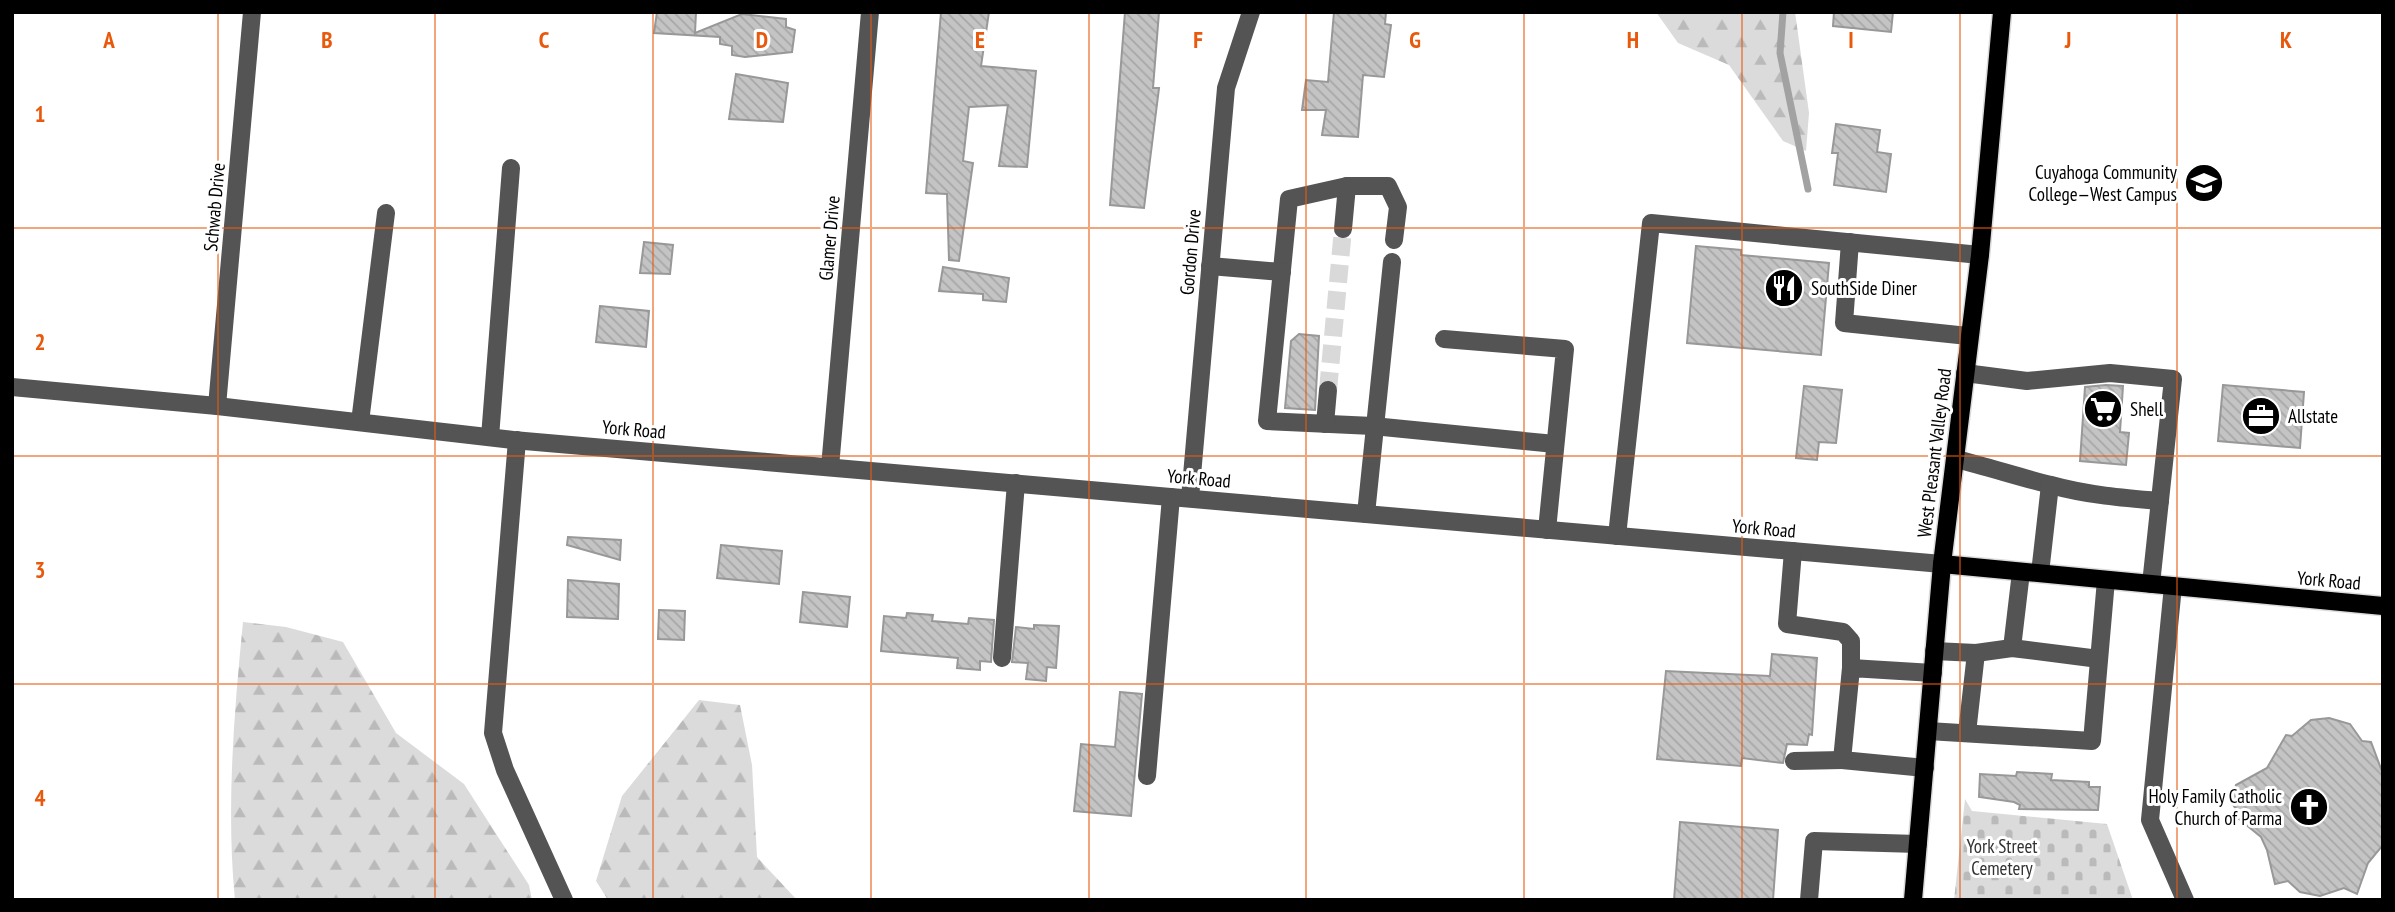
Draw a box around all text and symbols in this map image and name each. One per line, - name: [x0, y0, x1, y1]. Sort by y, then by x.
- text: A: [102, 25, 115, 54]
- text: B: [321, 25, 333, 54]
- text: C: [539, 25, 550, 54]
- text: D: [756, 25, 768, 54]
- text: E: [975, 25, 985, 54]
- text: F: [1193, 25, 1203, 54]
- text: G: [1409, 25, 1421, 54]
- text: H: [1627, 25, 1639, 54]
- text: I: [1848, 25, 1854, 54]
- text: J: [2064, 25, 2071, 54]
- text: K: [2280, 25, 2292, 54]
- text: 1: [35, 99, 46, 128]
- place label: Cuyahoga Community College—West Campus: [2029, 160, 2178, 206]
- street label: Schwab Drive: [198, 162, 230, 252]
- school or university icon: Cuyahoga Community College—West Campus: [2183, 162, 2225, 204]
- street label: Glamer Drive: [813, 194, 845, 282]
- street label: Gordon Drive: [1174, 208, 1206, 296]
- restaurant icon: SouthSide Diner: [1763, 267, 1805, 309]
- place label: SouthSide Diner: [1811, 276, 1918, 300]
- text: 2: [35, 327, 46, 356]
- street label: West Pleasant Valley Road: [1912, 367, 1956, 539]
- supermarket icon: Shell: [2082, 388, 2124, 430]
- office icon: Allstate: [2240, 395, 2282, 437]
- place label: Shell: [2130, 397, 2164, 421]
- place label: Allstate: [2288, 404, 2338, 428]
- street label: York Road: [601, 414, 667, 444]
- street label: York Road: [1166, 463, 1232, 493]
- street label: York Road: [1731, 513, 1797, 543]
- text: 3: [35, 555, 46, 584]
- street label: York Road: [2296, 565, 2362, 595]
- text: 4: [35, 783, 46, 812]
- place label: Holy Family Catholic Church of Parma: [2148, 784, 2282, 830]
- church icon: Holy Family Catholic Church of Parma: [2288, 786, 2330, 828]
- park label: York Street Cemetery: [1967, 834, 2038, 880]

